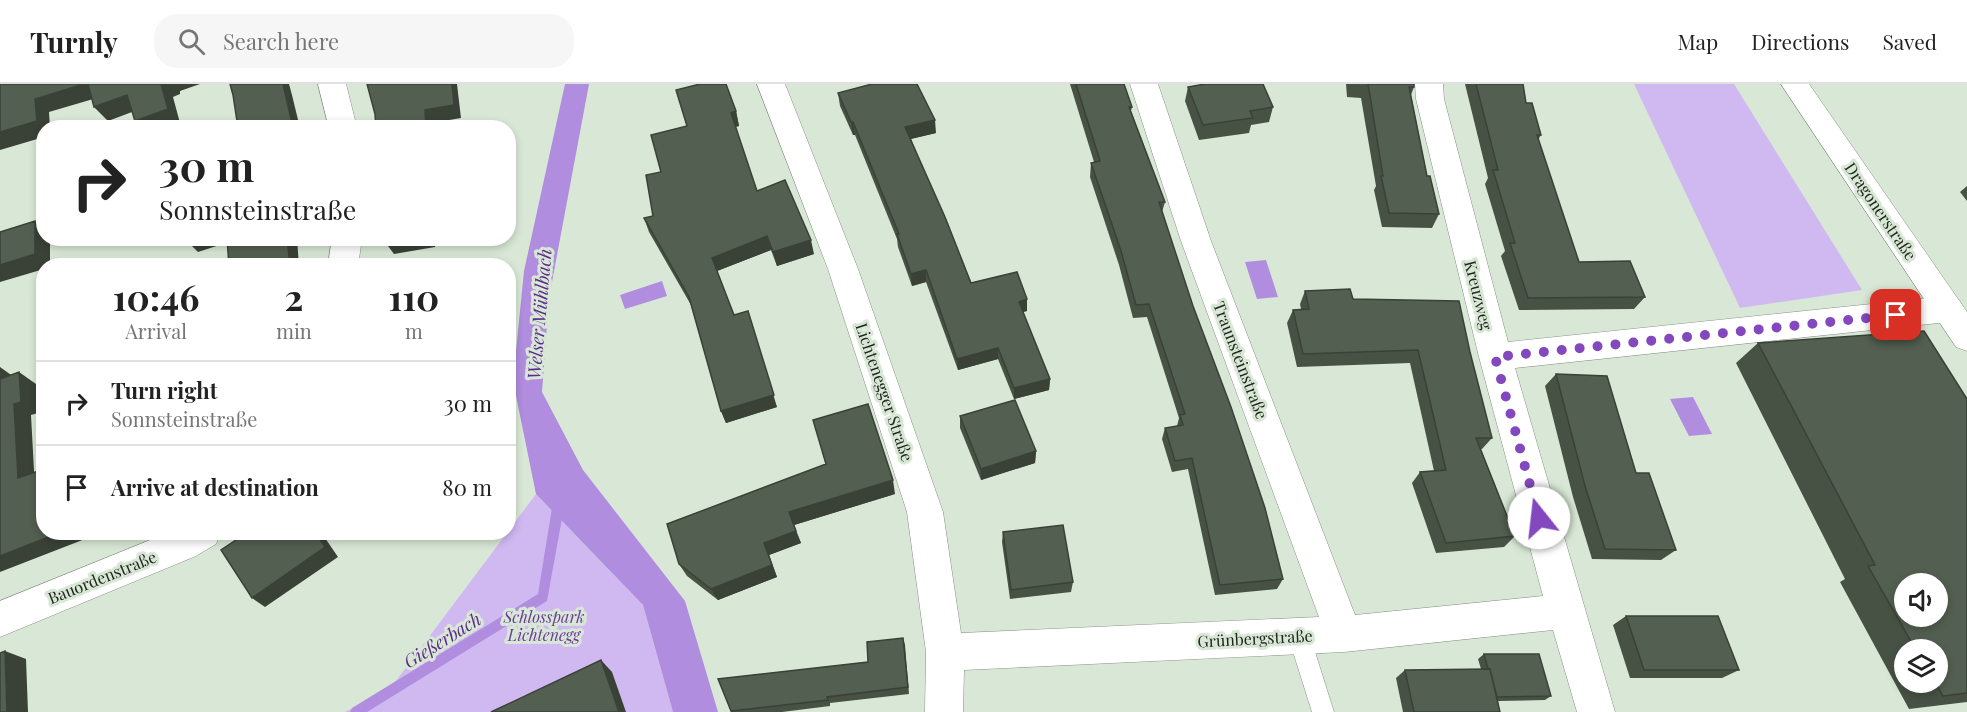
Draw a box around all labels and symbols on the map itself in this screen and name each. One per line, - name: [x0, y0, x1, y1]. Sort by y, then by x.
- street label: Dragonerstraße: [1840, 158, 1922, 264]
- water label: Welser Mühlbach: [521, 248, 557, 380]
- street label: Kreuzweg: [1460, 258, 1498, 333]
- pin: [1870, 289, 1921, 340]
- street label: Traunsteinstraße: [1209, 298, 1273, 422]
- street label: Lichtenegger Straße: [851, 320, 919, 464]
- position arrow: [1507, 486, 1571, 550]
- street label: Bauordenstraße: [45, 546, 159, 608]
- park label: Schlosspark Lichtenegg: [502, 606, 585, 645]
- water label: Gießerbach: [399, 607, 485, 673]
- street label: Grünbergstraße: [1197, 625, 1313, 651]

